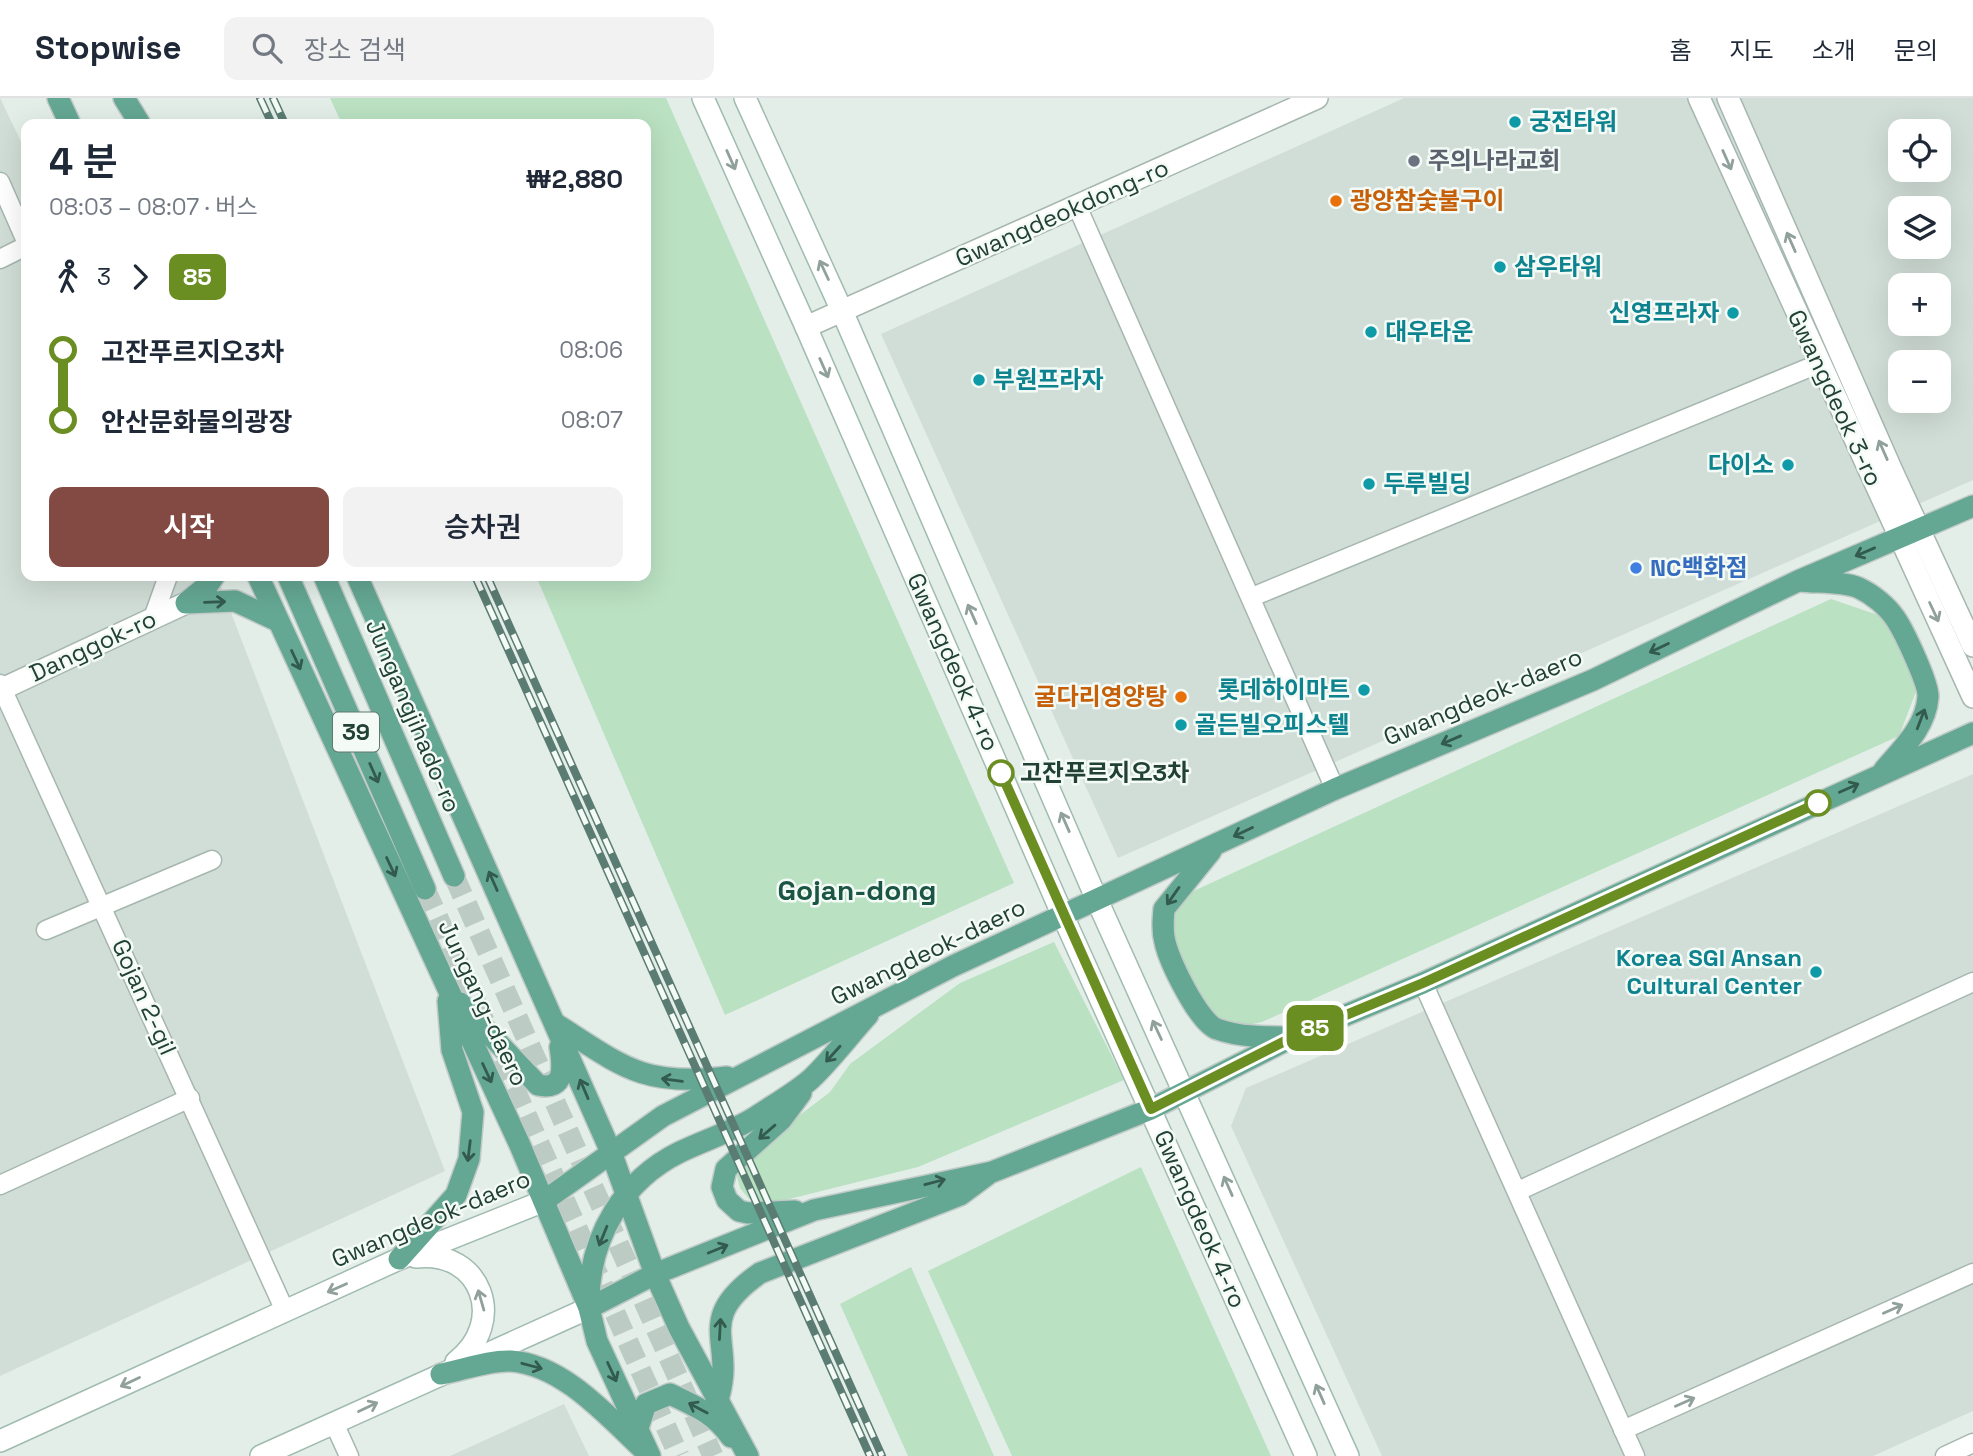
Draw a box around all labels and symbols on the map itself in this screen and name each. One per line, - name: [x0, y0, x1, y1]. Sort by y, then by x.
- place label: 궁전타워: [1529, 106, 1617, 137]
- marker: 궁전타워: [1507, 114, 1523, 130]
- place label: 주의나라교회: [1428, 145, 1560, 176]
- one-way arrow: [725, 149, 738, 170]
- one-way arrow: [1721, 149, 1734, 170]
- street label: Gwangdeokdong-ro: [950, 152, 1173, 274]
- marker: 주의나라교회: [1406, 153, 1422, 169]
- place label: 광양참숯불구이: [1350, 185, 1505, 216]
- marker: 광양참숯불구이: [1328, 193, 1344, 209]
- one-way arrow: [1784, 232, 1797, 253]
- place label: 삼우타워: [1514, 251, 1602, 282]
- marker: 삼우타워: [1492, 259, 1508, 275]
- one-way arrow: [817, 260, 830, 281]
- place label: 신영프라자: [1609, 297, 1719, 328]
- marker: 신영프라자: [1725, 305, 1741, 321]
- street label: Gwangdeok 3-ro: [1781, 305, 1890, 491]
- place label: 대우타운: [1385, 316, 1473, 347]
- marker: 대우타운: [1363, 324, 1379, 340]
- one-way arrow: [818, 356, 831, 378]
- place label: 부원프라자: [993, 364, 1103, 395]
- marker: 부원프라자: [971, 372, 987, 388]
- one-way arrow: [1876, 440, 1889, 462]
- place label: 다이소: [1708, 449, 1774, 480]
- marker: 다이소: [1780, 457, 1796, 473]
- place label: 두루빌딩: [1383, 468, 1471, 499]
- marker: 두루빌딩: [1361, 476, 1377, 492]
- one-way arrow: [1855, 547, 1876, 560]
- place label: NC백화점: [1650, 552, 1748, 583]
- marker: NC백화점: [1628, 560, 1644, 576]
- street label: Gwangdeok 4-ro: [900, 568, 1007, 756]
- one-way arrow: [203, 595, 226, 608]
- one-way arrow: [1928, 601, 1941, 622]
- street label: Danggok-ro: [24, 603, 161, 688]
- one-way arrow: [965, 604, 978, 625]
- street label: Jungangjihado-ro: [359, 614, 468, 817]
- street label: Gwangdeok-daero: [1379, 641, 1587, 752]
- one-way arrow: [1649, 642, 1670, 655]
- one-way arrow: [290, 649, 303, 670]
- place label: 롯데하이마트: [1218, 674, 1350, 705]
- place label: 굴다리영양탕: [1035, 681, 1167, 712]
- marker: 롯데하이마트: [1356, 682, 1372, 698]
- marker: 굴다리영양탕: [1173, 689, 1189, 705]
- place label: 골든빌오피스텔: [1195, 709, 1350, 740]
- one-way arrow: [1915, 709, 1928, 731]
- road number: 39: [333, 712, 379, 752]
- marker: 골든빌오피스텔: [1173, 717, 1189, 733]
- one-way arrow: [1440, 734, 1462, 747]
- place label: 고잔푸르지오3차: [1020, 757, 1189, 788]
- marker: 고잔푸르지오3차: [988, 760, 1014, 786]
- one-way arrow: [368, 762, 381, 783]
- one-way arrow: [1838, 781, 1859, 795]
- unlabelled marker: [1805, 790, 1831, 816]
- one-way arrow: [1058, 812, 1071, 833]
- one-way arrow: [1233, 826, 1254, 839]
- one-way arrow: [385, 856, 398, 877]
- one-way arrow: [485, 871, 498, 892]
- district label: Gojan-dong: [778, 872, 936, 908]
- one-way arrow: [1166, 886, 1180, 905]
- street label: Gwangdeok-daero: [825, 891, 1030, 1012]
- street label: Jungang-daero: [431, 915, 536, 1091]
- street label: Gojan 2-gil: [105, 934, 184, 1060]
- place label: Korea SGI Ansan Cultural Center: [1616, 942, 1802, 1001]
- marker: Korea SGI Ansan Cultural Center: [1808, 964, 1824, 980]
- line badge: 85: [1284, 1005, 1346, 1051]
- one-way arrow: [1150, 1020, 1163, 1041]
- one-way arrow: [825, 1045, 841, 1063]
- one-way arrow: [480, 1062, 494, 1083]
- one-way arrow: [661, 1074, 684, 1087]
- one-way arrow: [577, 1079, 590, 1100]
- one-way arrow: [758, 1124, 776, 1140]
- street label: Gwangdeok 4-ro: [1147, 1125, 1254, 1313]
- one-way arrow: [462, 1139, 475, 1162]
- street label: Gwangdeok-daero: [327, 1163, 535, 1274]
- one-way arrow: [923, 1175, 946, 1188]
- one-way arrow: [1221, 1176, 1234, 1197]
- one-way arrow: [595, 1224, 608, 1246]
- one-way arrow: [707, 1241, 729, 1254]
- one-way arrow: [327, 1281, 348, 1295]
- one-way arrow: [473, 1289, 486, 1311]
- one-way arrow: [1881, 1302, 1903, 1315]
- one-way arrow: [713, 1318, 726, 1341]
- one-way arrow: [520, 1360, 542, 1373]
- one-way arrow: [606, 1361, 619, 1382]
- one-way arrow: [120, 1376, 141, 1389]
- one-way arrow: [1313, 1383, 1326, 1405]
- one-way arrow: [1674, 1395, 1695, 1408]
- one-way arrow: [356, 1400, 378, 1413]
- one-way arrow: [688, 1401, 708, 1415]

